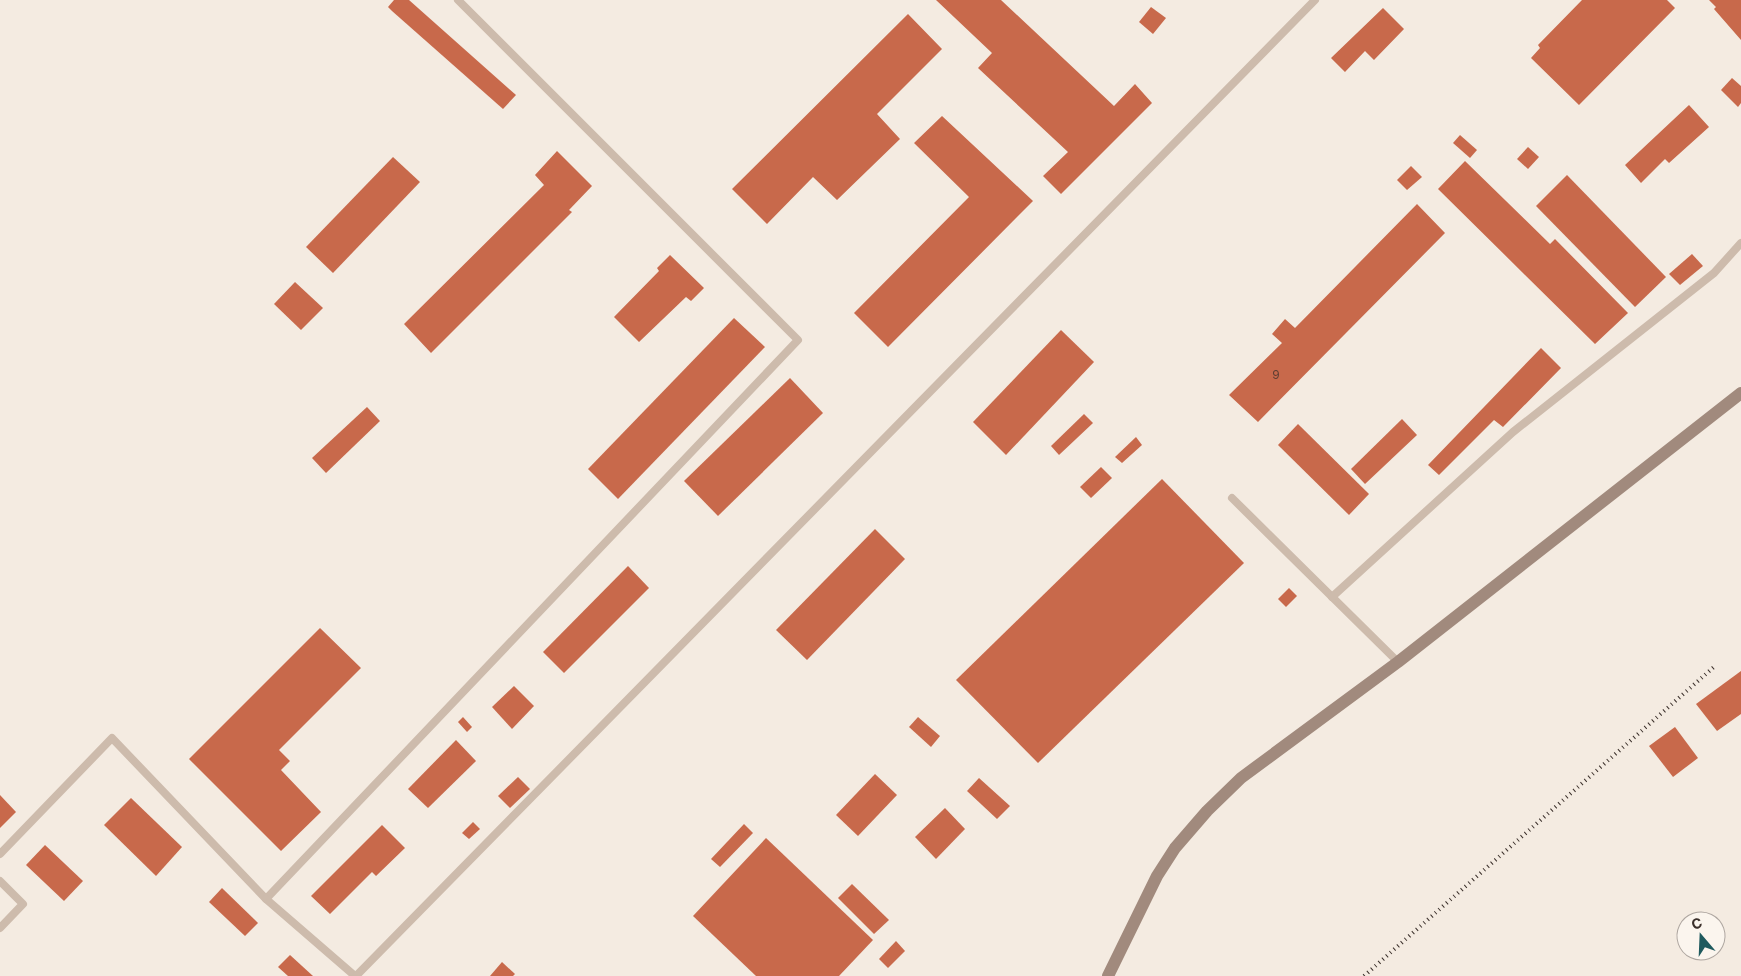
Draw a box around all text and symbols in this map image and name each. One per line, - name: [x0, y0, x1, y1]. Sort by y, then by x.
- house number: 9: [1272, 367, 1280, 382]
- north arrow: [1676, 911, 1726, 961]
- text: С: [1689, 914, 1704, 933]

